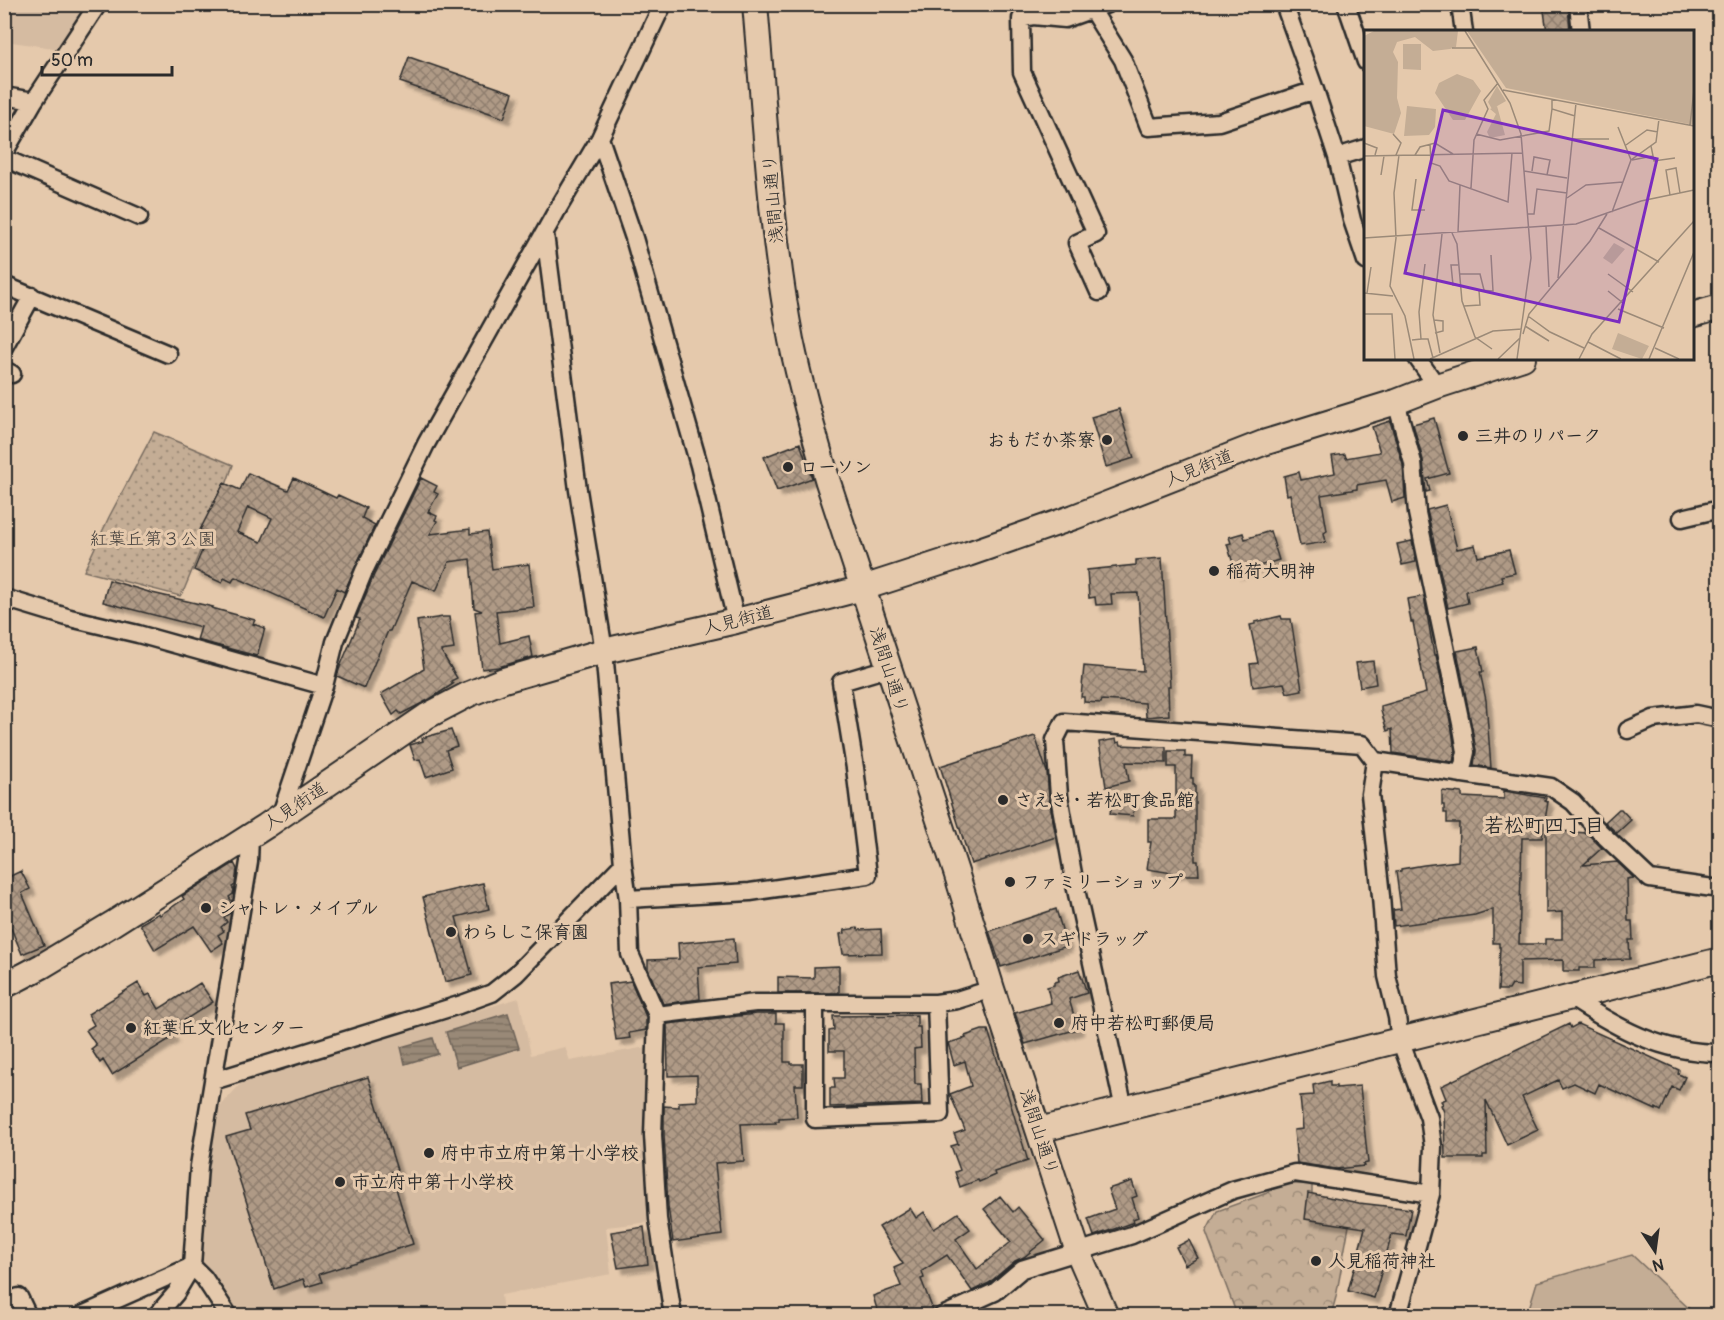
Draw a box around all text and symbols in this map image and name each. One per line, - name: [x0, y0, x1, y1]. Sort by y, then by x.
- inset map: [1364, 30, 1694, 360]
- scale bar: [42, 39, 172, 77]
- text: 50 m: [51, 49, 93, 72]
- street label: 浅間山通り: [758, 153, 789, 245]
- place label: 三井のリパーク: [1475, 425, 1601, 448]
- place label: おもだか茶寮: [987, 429, 1095, 452]
- marker: 三井のリパーク: [1456, 429, 1470, 443]
- marker: おもだか茶寮: [1100, 433, 1114, 447]
- street label: 人見街道: [1162, 444, 1237, 493]
- place label: ローソン: [800, 456, 872, 479]
- marker: ローソン: [781, 460, 795, 474]
- park label: 紅葉丘第３公園: [90, 528, 216, 551]
- place label: 稲荷大明神: [1226, 560, 1316, 583]
- marker: 稲荷大明神: [1207, 564, 1221, 578]
- street label: 人見街道: [700, 601, 776, 640]
- street label: 浅間山通り: [864, 624, 913, 717]
- street label: 人見街道: [259, 777, 332, 836]
- place label: さえき・若松町食品館: [1015, 789, 1194, 812]
- marker: さえき・若松町食品館: [996, 793, 1010, 807]
- district label: 若松町四丁目: [1484, 813, 1604, 838]
- place label: ファミリーショップ: [1022, 871, 1183, 894]
- marker: ファミリーショップ: [1003, 875, 1017, 889]
- place label: シャトレ・メイプル: [218, 897, 378, 920]
- marker: シャトレ・メイプル: [199, 901, 213, 915]
- place label: わらしこ保育園: [463, 921, 589, 944]
- marker: わらしこ保育園: [444, 925, 458, 939]
- place label: スギドラッグ: [1040, 928, 1148, 951]
- marker: スギドラッグ: [1021, 932, 1035, 946]
- place label: 府中若松町郵便局: [1071, 1012, 1215, 1035]
- marker: 府中若松町郵便局: [1052, 1016, 1066, 1030]
- place label: 紅葉丘文化センター: [143, 1017, 305, 1040]
- marker: 紅葉丘文化センター: [124, 1021, 138, 1035]
- street label: 浅間山通り: [1014, 1086, 1063, 1179]
- place label: 府中市立府中第十小学校: [441, 1142, 639, 1165]
- marker: 府中市立府中第十小学校: [422, 1146, 436, 1160]
- place label: 市立府中第十小学校: [352, 1171, 514, 1194]
- marker: 市立府中第十小学校: [333, 1175, 347, 1189]
- north arrow: [1625, 1221, 1685, 1281]
- place label: 人見稲荷神社: [1328, 1250, 1436, 1273]
- marker: 人見稲荷神社: [1309, 1254, 1323, 1268]
- text: N: [1650, 1254, 1666, 1276]

